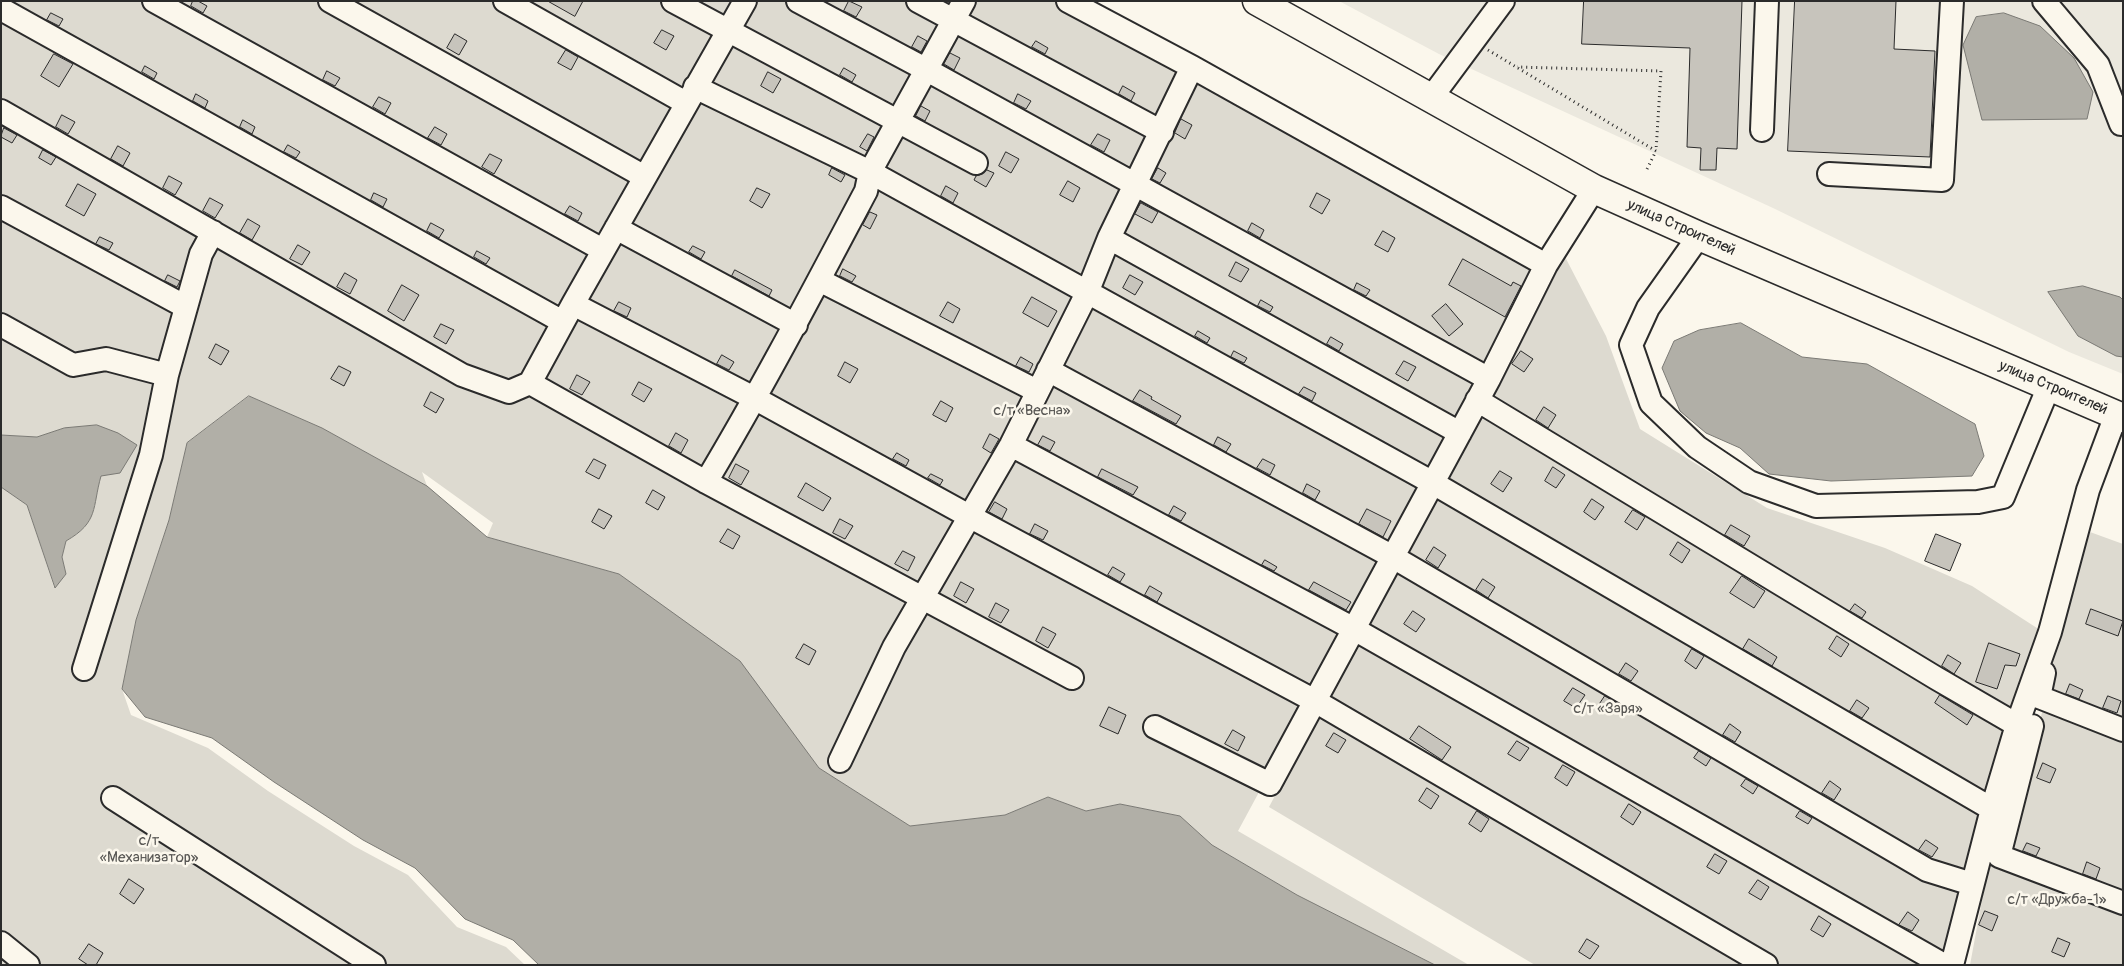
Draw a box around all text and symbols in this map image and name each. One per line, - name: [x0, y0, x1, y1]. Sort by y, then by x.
- street label: улица Строителей: [1624, 196, 1738, 260]
- street label: улица Строителей: [1996, 357, 2110, 419]
- park label: с/т «Весна»: [994, 402, 1070, 420]
- park label: с/т «Заря»: [1574, 700, 1642, 718]
- park label: с/т «Механизатор»: [100, 832, 198, 867]
- park label: с/т «Дружба-1»: [2008, 891, 2106, 909]

